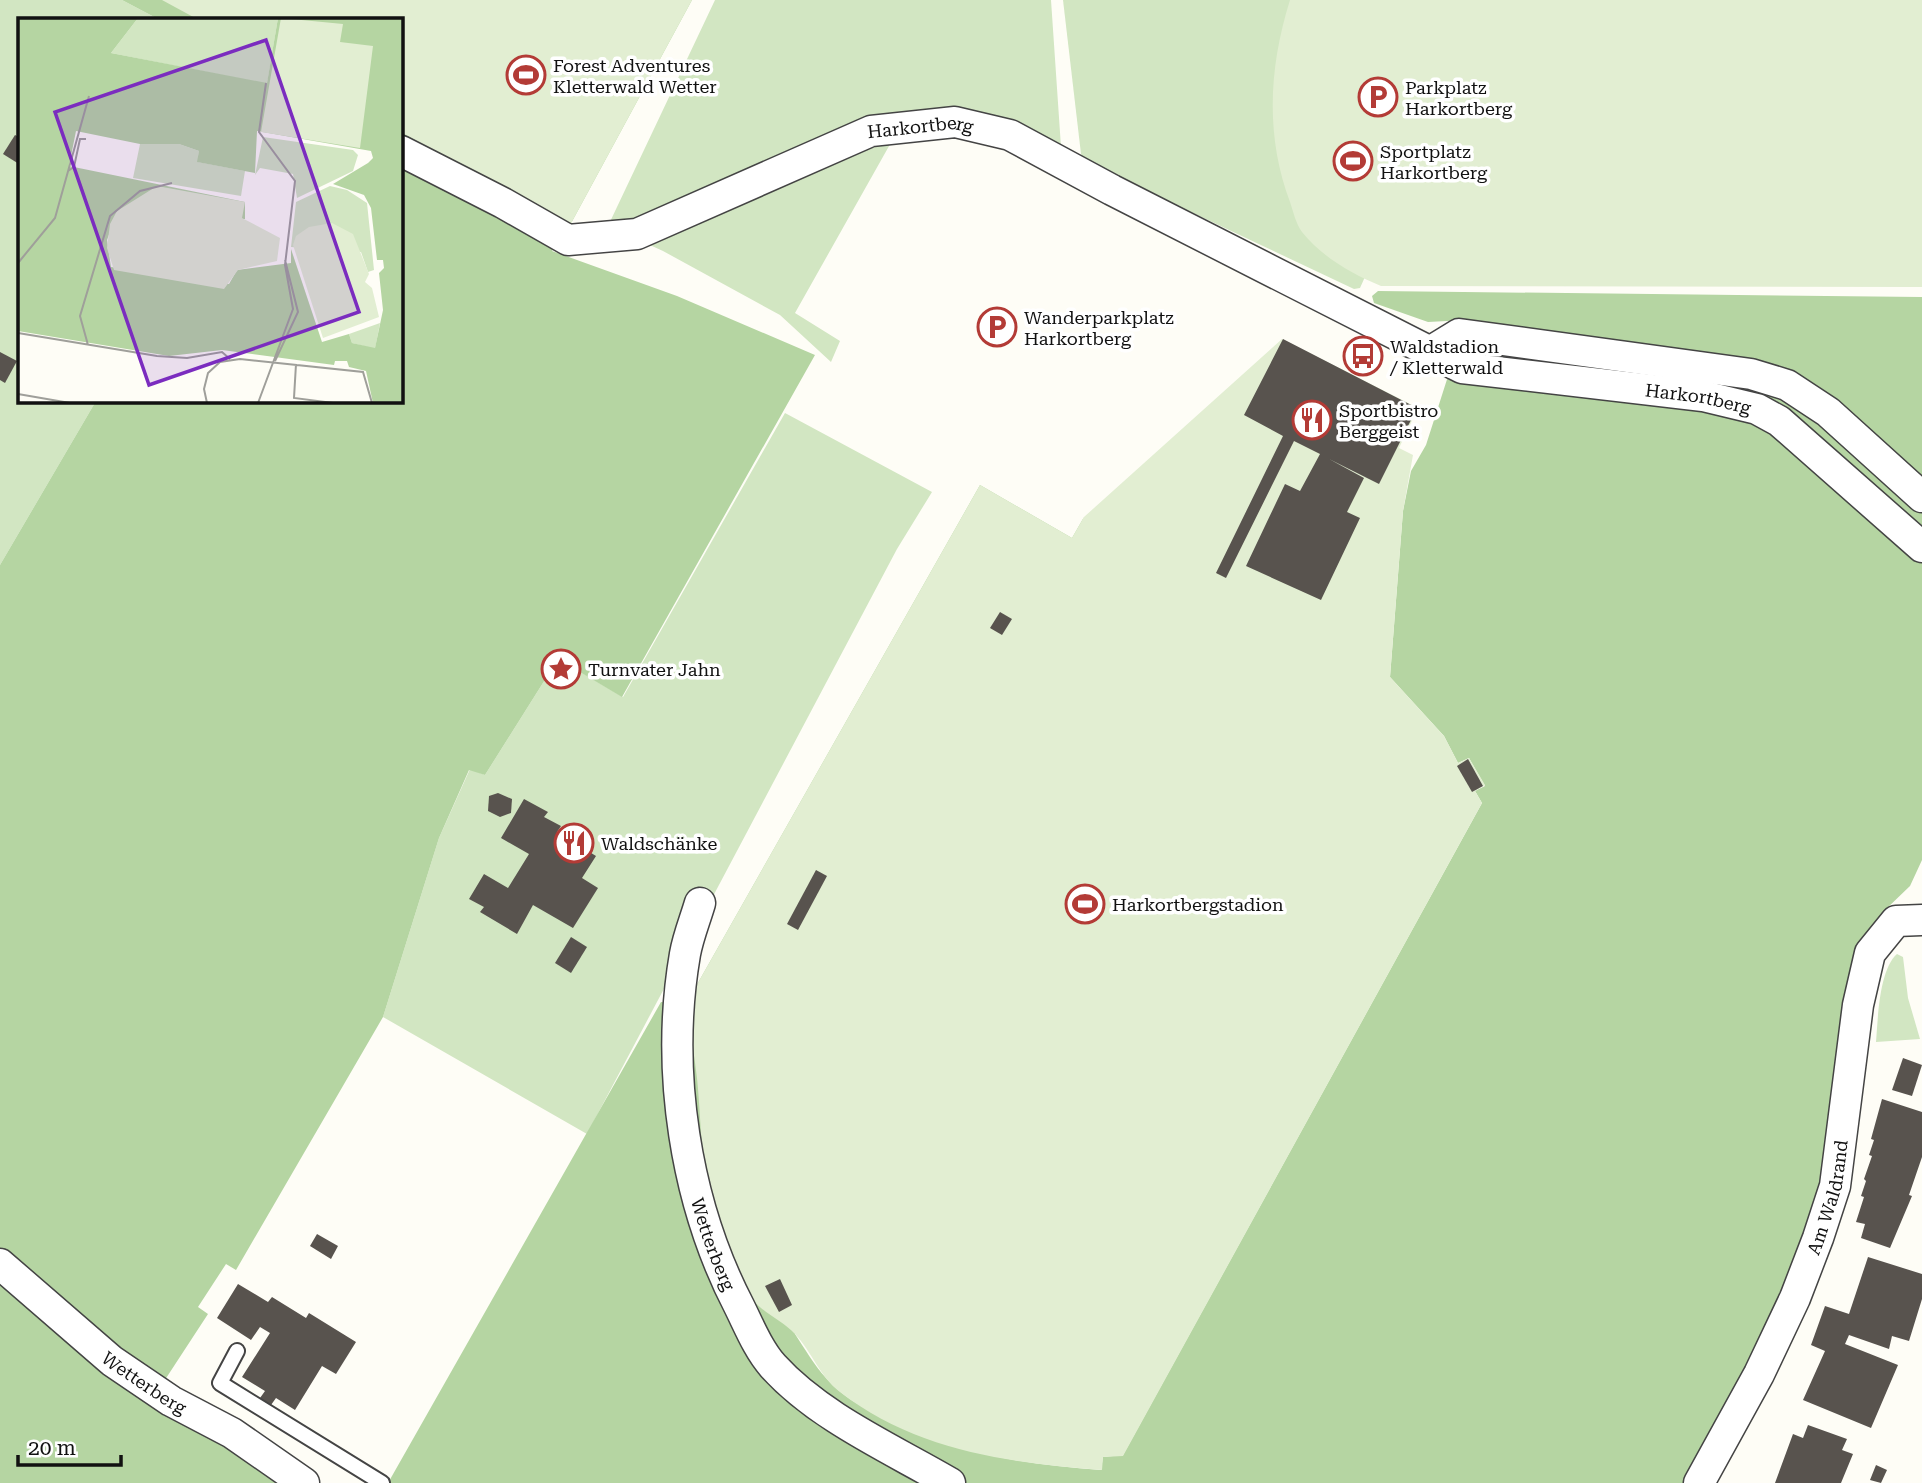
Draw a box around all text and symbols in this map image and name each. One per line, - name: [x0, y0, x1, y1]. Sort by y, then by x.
- inset map: [18, 18, 402, 402]
- sports icon: Forest Adventures Kletterwald Wetter: [505, 54, 547, 96]
- place label: Forest Adventures Kletterwald Wetter: [553, 55, 717, 97]
- parking icon: Parkplatz Harkortberg: [1357, 76, 1399, 118]
- place label: Parkplatz Harkortberg: [1405, 77, 1513, 119]
- street label: Harkortberg: [866, 111, 977, 142]
- sports icon: Sportplatz Harkortberg: [1332, 140, 1374, 182]
- place label: Sportplatz Harkortberg: [1380, 141, 1488, 183]
- parking icon: Wanderparkplatz Harkortberg: [976, 306, 1018, 348]
- place label: Wanderparkplatz Harkortberg: [1024, 307, 1174, 349]
- bus stop icon: Waldstadion / Kletterwald: [1342, 335, 1384, 377]
- place label: Waldstadion / Kletterwald: [1389, 336, 1504, 378]
- street label: Harkortberg: [1644, 379, 1754, 418]
- restaurant icon: Sportbistro Berggeist: [1291, 399, 1333, 441]
- place label: Sportbistro Berggeist: [1339, 400, 1438, 442]
- place icon: Turnvater Jahn: [540, 648, 582, 690]
- place label: Turnvater Jahn: [588, 659, 721, 680]
- restaurant icon: Waldschänke: [553, 822, 595, 864]
- place label: Waldschänke: [601, 833, 717, 854]
- sports icon: Harkortbergstadion: [1064, 883, 1106, 925]
- place label: Harkortbergstadion: [1112, 894, 1284, 915]
- street label: Am Waldrand: [1802, 1138, 1851, 1257]
- street label: Wetterberg: [687, 1195, 741, 1294]
- street label: Wetterberg: [98, 1347, 191, 1418]
- scale bar: [18, 1424, 121, 1468]
- text: 20 m: [28, 1436, 76, 1460]

